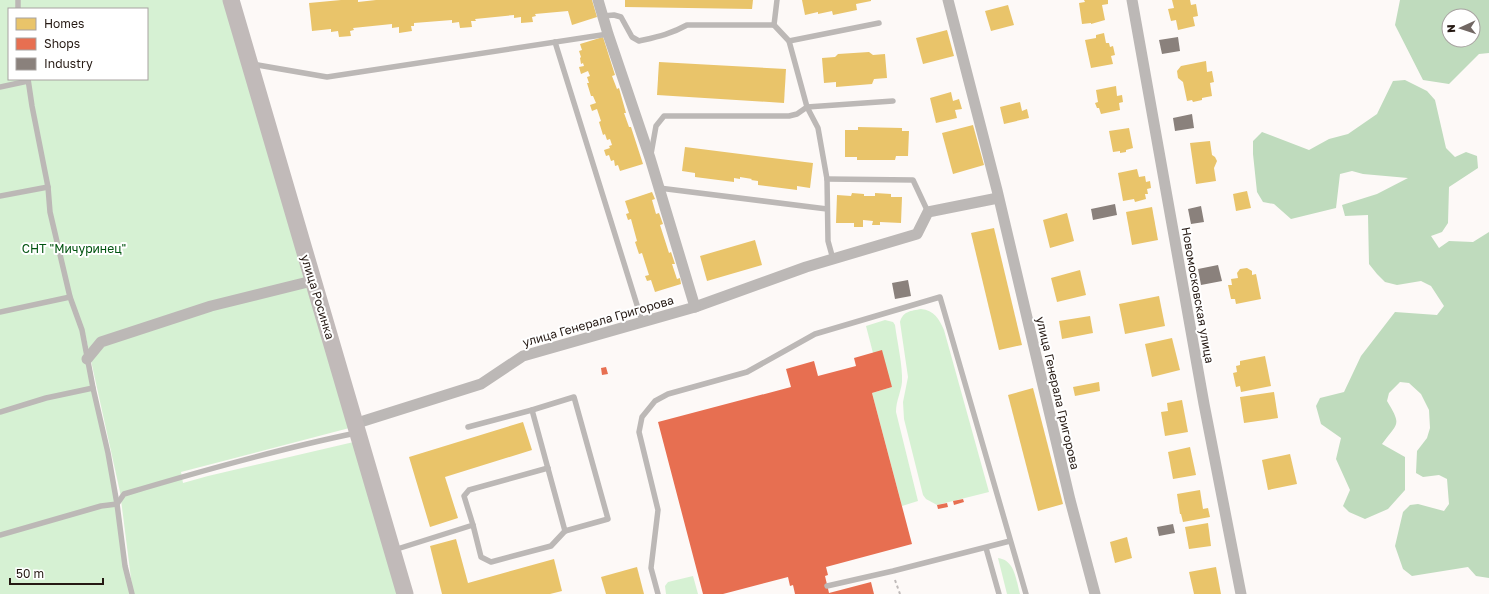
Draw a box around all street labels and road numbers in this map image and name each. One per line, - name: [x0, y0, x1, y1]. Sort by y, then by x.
- street label: Новомосковская улица: [1179, 226, 1217, 364]
- street label: улица Росинка: [298, 253, 338, 341]
- street label: улица Генерала Григорова: [521, 292, 675, 350]
- street label: улица Генерала Григорова: [1033, 315, 1083, 471]

